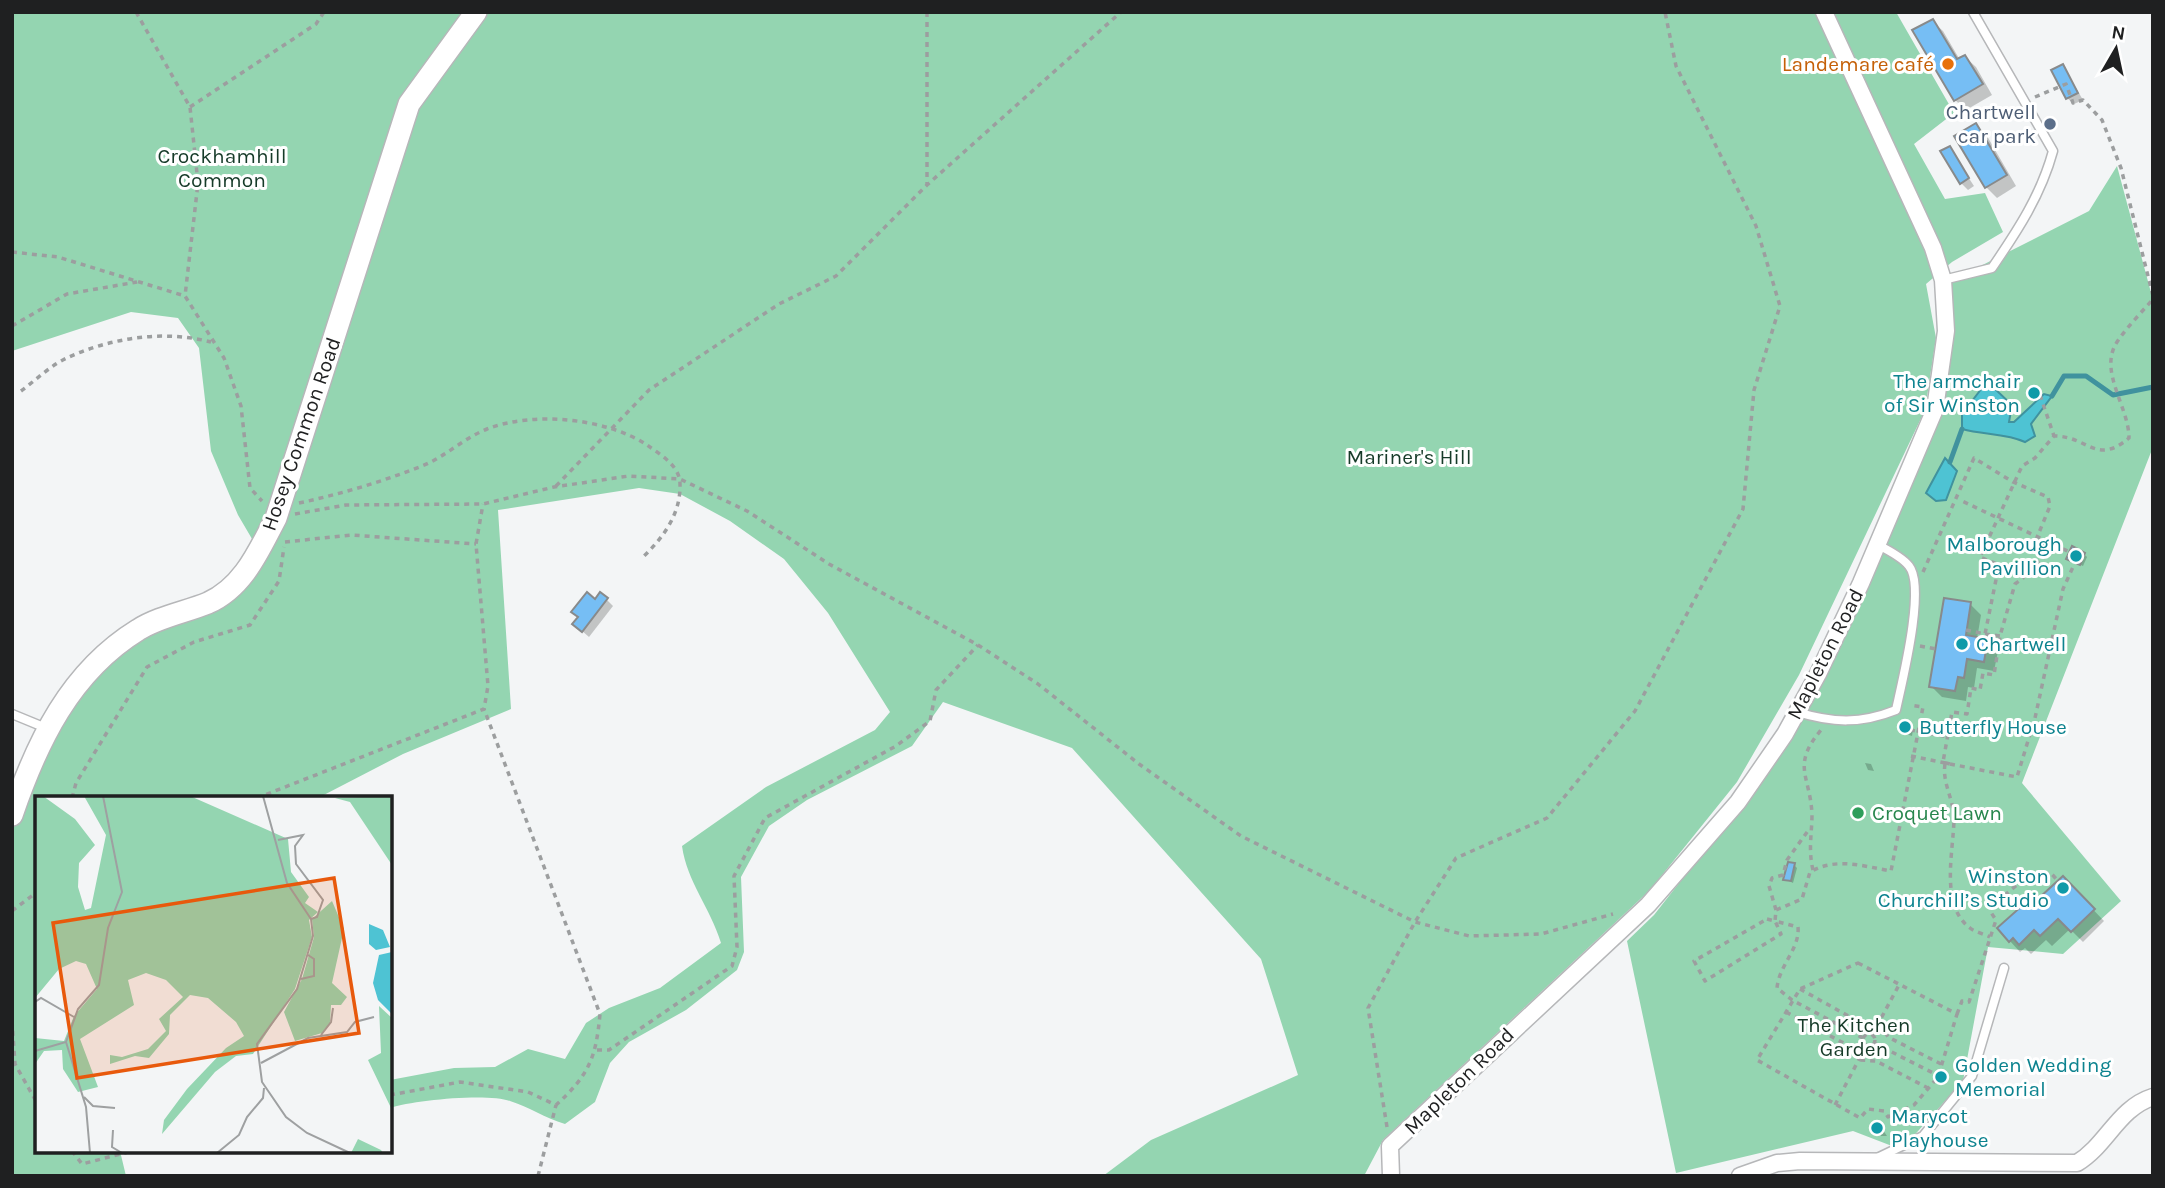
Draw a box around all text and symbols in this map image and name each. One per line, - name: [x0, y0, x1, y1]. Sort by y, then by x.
- north arrow: [2081, 14, 2151, 84]
- text: N: [2110, 21, 2127, 45]
- place label: Landemare café: [1782, 52, 1934, 76]
- marker: Landemare café: [1940, 56, 1956, 72]
- place label: Chartwell car park: [1946, 100, 2036, 148]
- marker: Chartwell car park: [2042, 116, 2058, 132]
- park label: Crockhamhill Common: [157, 144, 287, 192]
- street label: Hosey Common Road: [257, 334, 345, 534]
- place label: The armchair of Sir Winston: [1884, 369, 2020, 417]
- marker: The armchair of Sir Winston: [2026, 385, 2042, 401]
- park label: Mariner's Hill: [1346, 445, 1472, 469]
- place label: Malborough Pavillion: [1947, 532, 2062, 580]
- marker: Malborough Pavillion: [2068, 548, 2084, 564]
- street label: Mapleton Road: [1782, 585, 1868, 723]
- place label: Chartwell: [1976, 632, 2066, 656]
- marker: Chartwell: [1954, 636, 1970, 652]
- place label: Butterfly House: [1919, 715, 2067, 739]
- marker: Butterfly House: [1897, 719, 1913, 735]
- inset map: [35, 796, 392, 1153]
- place label: Croquet Lawn: [1872, 801, 2002, 825]
- marker: Croquet Lawn: [1850, 805, 1866, 821]
- place label: Winston Churchill’s Studio: [1878, 864, 2049, 912]
- marker: Winston Churchill’s Studio: [2055, 880, 2071, 896]
- park label: The Kitchen Garden: [1798, 1013, 1910, 1061]
- street label: Mapleton Road: [1399, 1022, 1519, 1140]
- place label: Golden Wedding Memorial: [1955, 1053, 2111, 1101]
- marker: Golden Wedding Memorial: [1933, 1069, 1949, 1085]
- place label: Marycot Playhouse: [1891, 1104, 1989, 1152]
- marker: Marycot Playhouse: [1869, 1120, 1885, 1136]

